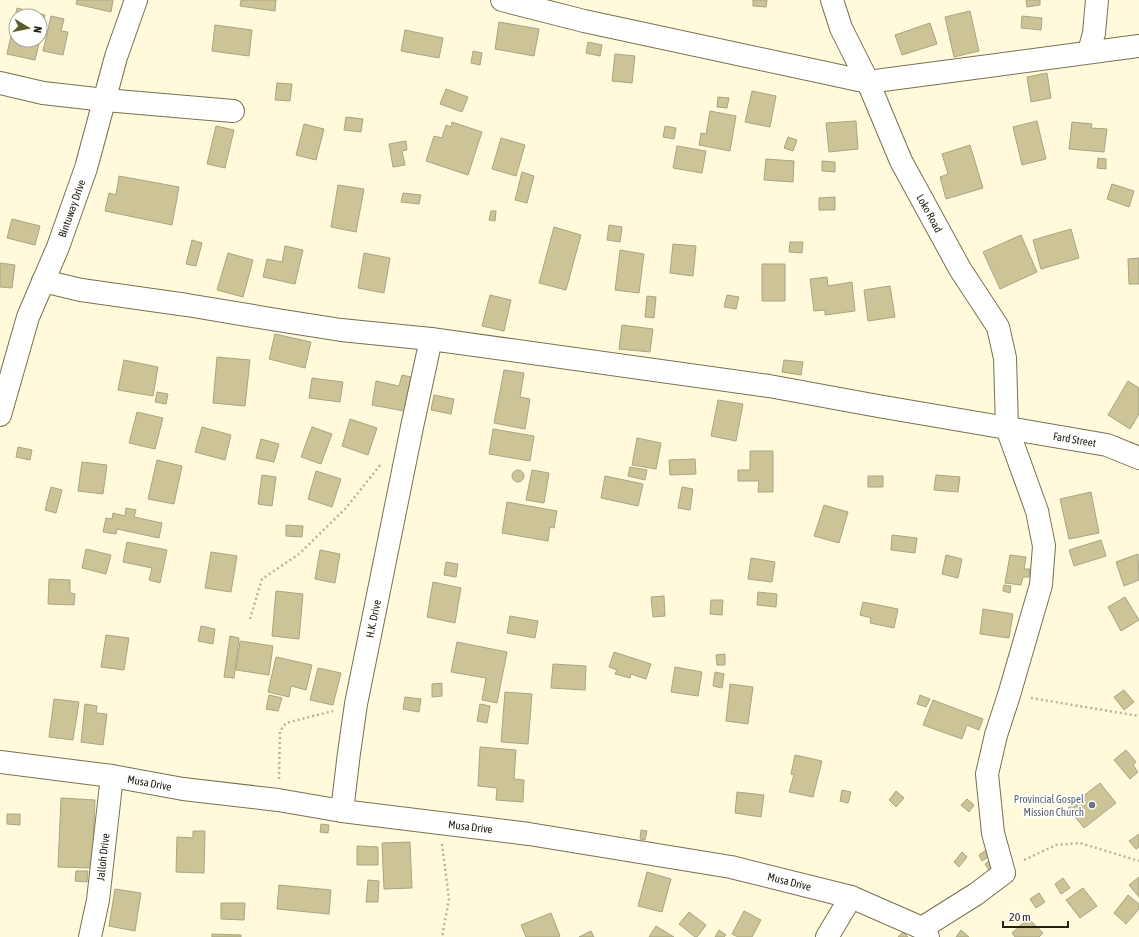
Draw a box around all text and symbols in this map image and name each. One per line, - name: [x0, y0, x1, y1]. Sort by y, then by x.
- north arrow: [8, 8, 48, 48]
- text: N: [31, 25, 44, 34]
- street label: Bintuway Drive: [56, 178, 87, 239]
- street label: Loko Road: [914, 192, 945, 235]
- street label: Fard Street: [1052, 430, 1097, 449]
- street label: H.K. Drive: [364, 599, 383, 639]
- street label: Musa Drive: [126, 773, 173, 793]
- place label: Provincial Gospel Mission Church: [1014, 793, 1084, 818]
- marker: Provincial Gospel Mission Church: [1087, 800, 1097, 810]
- street label: Musa Drive: [448, 818, 493, 835]
- street label: Jalloh Drive: [94, 833, 111, 882]
- street label: Musa Drive: [766, 870, 813, 893]
- scale bar: [1003, 903, 1068, 929]
- text: 20 m: [1009, 910, 1031, 924]

